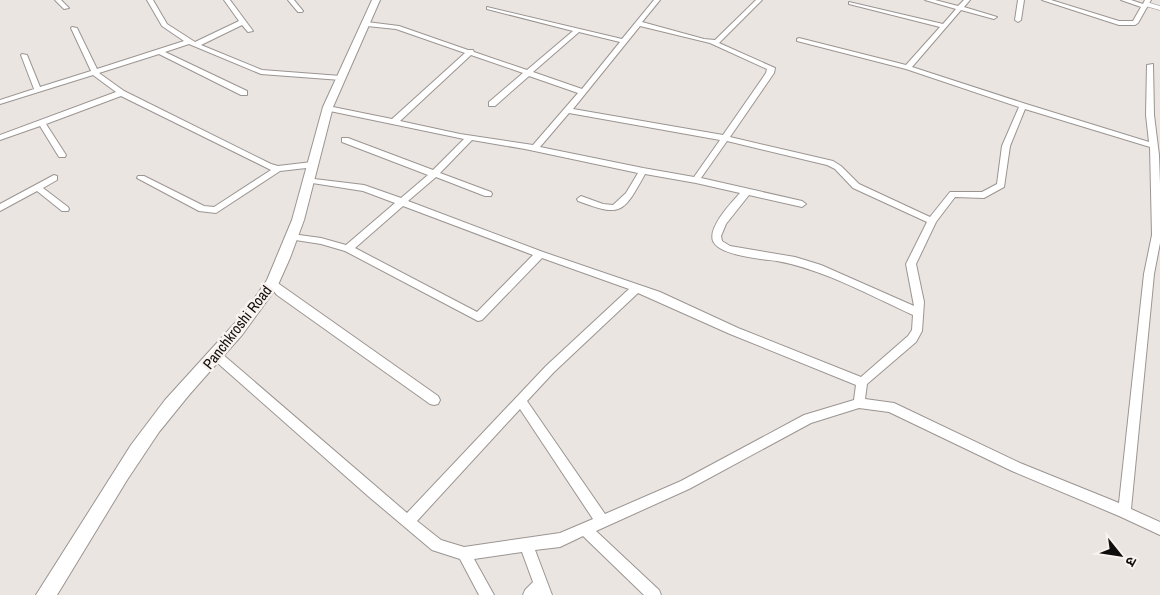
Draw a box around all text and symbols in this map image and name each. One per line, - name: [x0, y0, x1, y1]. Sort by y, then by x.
- street label: Panchkroshi Road: [198, 281, 276, 373]
- north arrow: [1095, 530, 1145, 580]
- text: उ: [1121, 553, 1141, 570]

